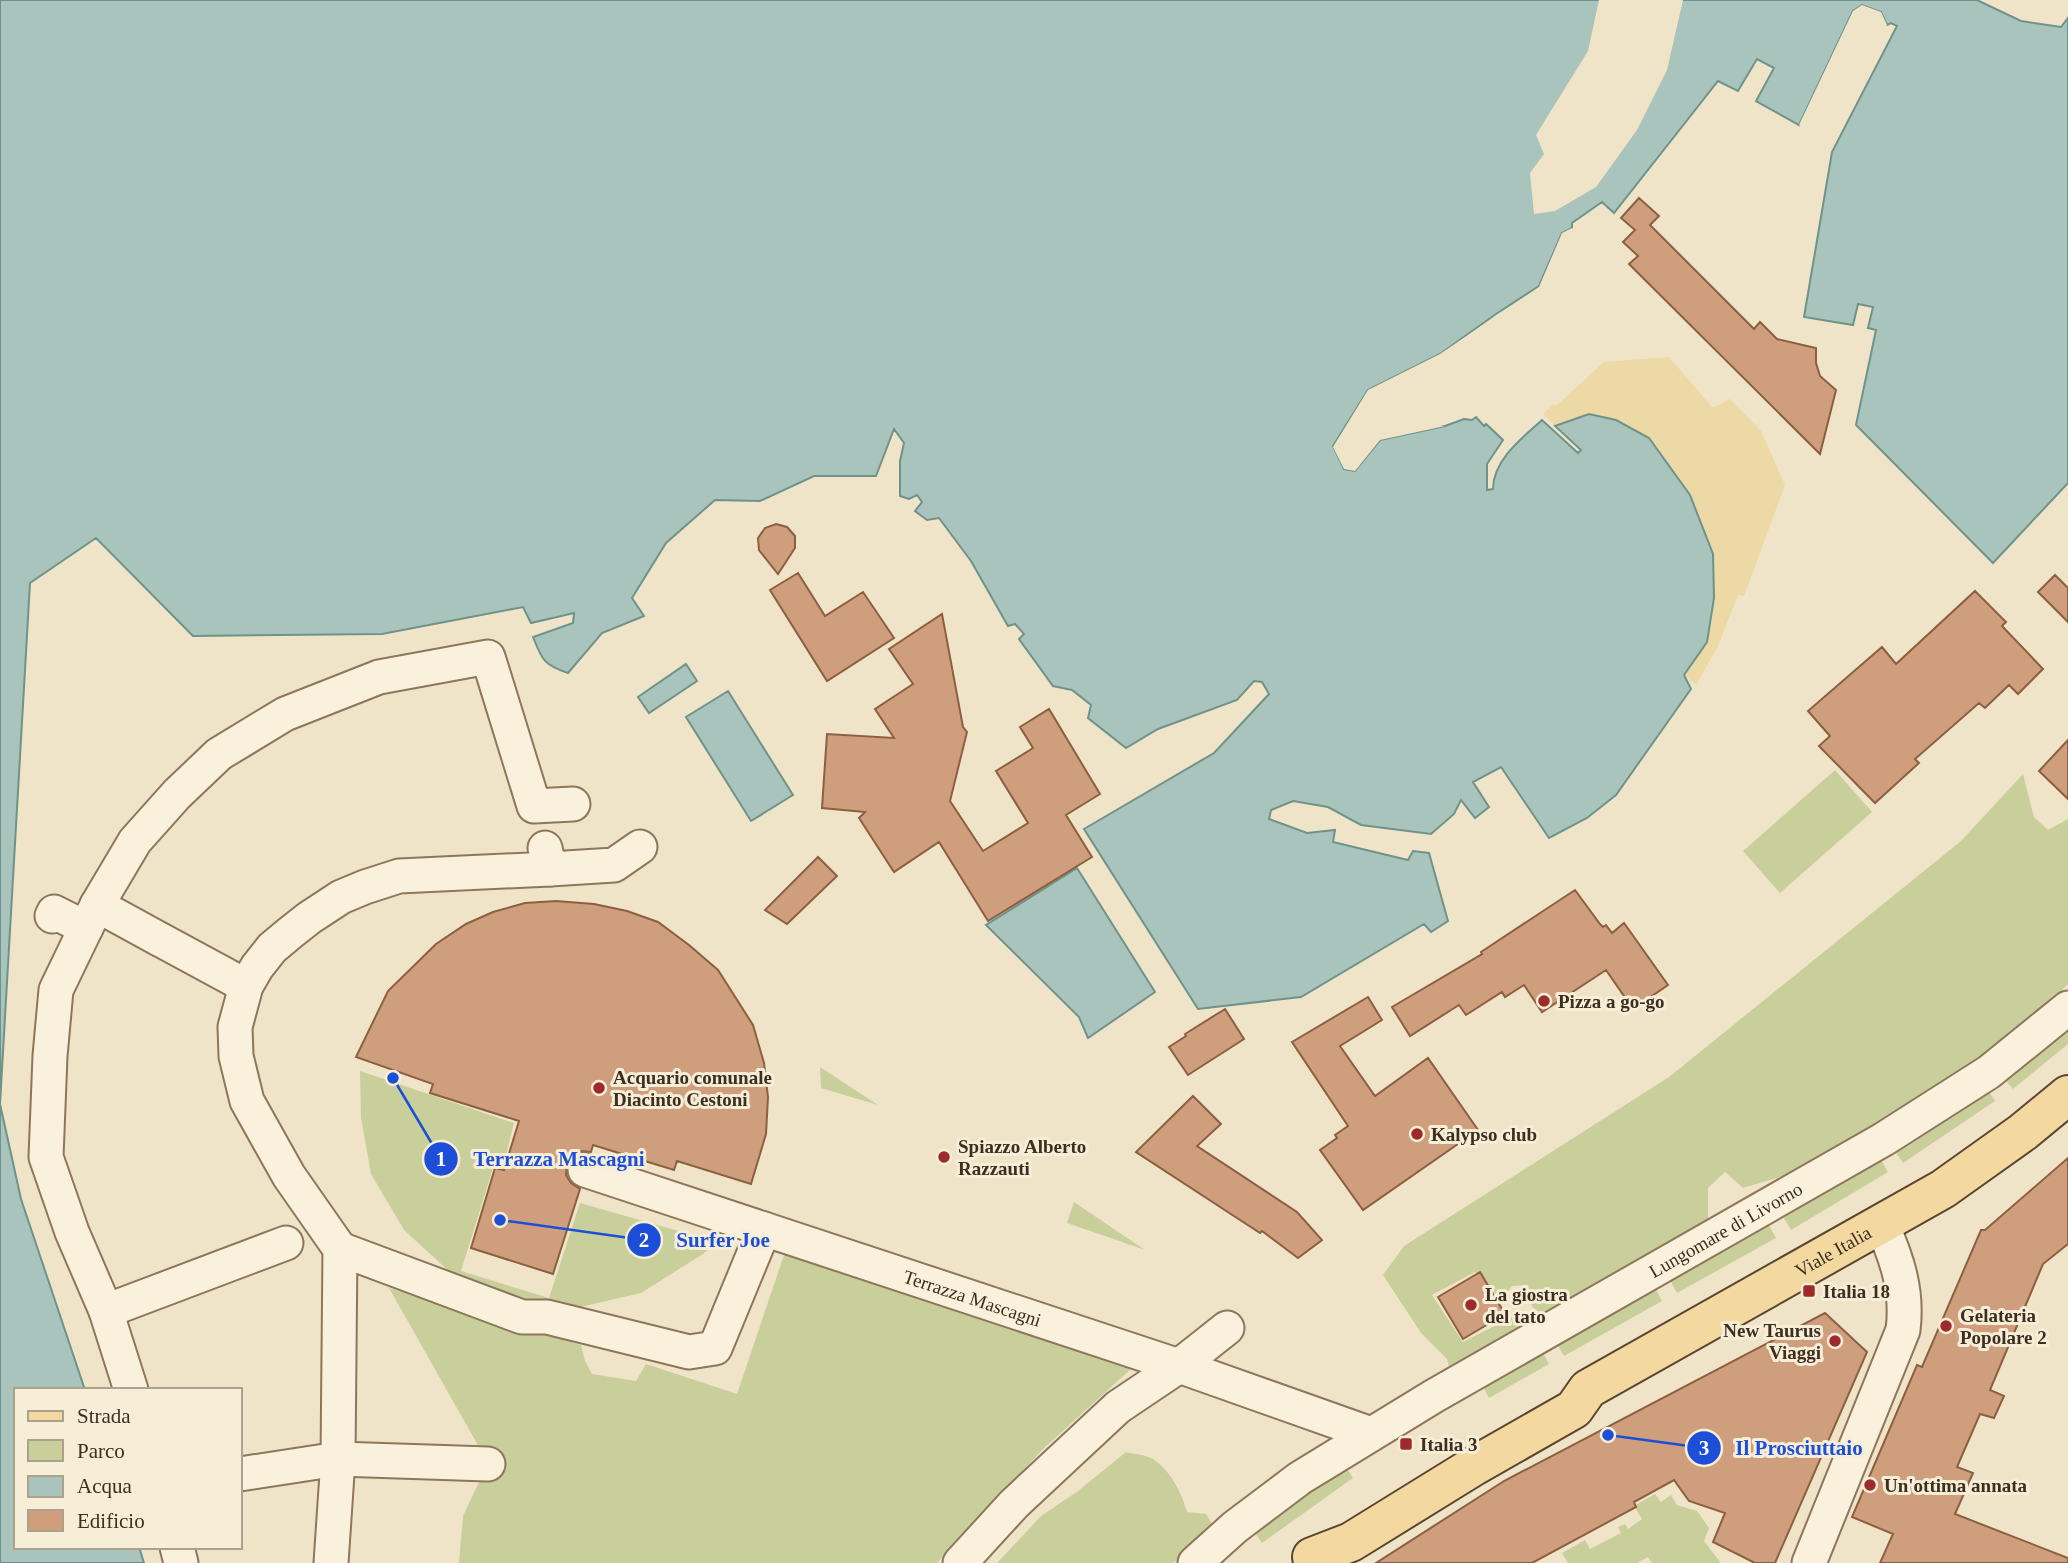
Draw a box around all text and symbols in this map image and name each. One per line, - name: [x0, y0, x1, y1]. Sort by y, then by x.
- place label: Pizza a go-go: [1558, 991, 1665, 1012]
- marker: Pizza a go-go: [1536, 993, 1552, 1009]
- place label: Acquario comunale Diacinto Cestoni: [613, 1067, 772, 1110]
- marker: Acquario comunale Diacinto Cestoni: [591, 1080, 607, 1096]
- place label: Kalypso club: [1431, 1124, 1537, 1145]
- marker: Kalypso club: [1409, 1126, 1425, 1142]
- place label: Spiazzo Alberto Razzauti: [958, 1136, 1086, 1179]
- callout: Terrazza Mascagni: [424, 1138, 658, 1180]
- text: 1: [436, 1147, 446, 1171]
- text: Terrazza Mascagni: [473, 1147, 645, 1171]
- marker: Spiazzo Alberto Razzauti: [936, 1149, 952, 1165]
- street label: Lungomare di Livorno: [1645, 1178, 1806, 1282]
- callout: Surfer Joe: [627, 1219, 784, 1261]
- street label: Viale Italia: [1791, 1221, 1875, 1281]
- text: 2: [639, 1228, 649, 1252]
- text: Surfer Joe: [676, 1228, 770, 1252]
- street label: Terrazza Mascagni: [901, 1266, 1044, 1331]
- place label: Italia 18: [1823, 1281, 1890, 1302]
- marker: Italia 18: [1801, 1283, 1817, 1299]
- place label: La giostra del tato: [1485, 1284, 1568, 1327]
- marker: La giostra del tato: [1463, 1297, 1479, 1313]
- place label: Gelateria Popolare 2: [1960, 1305, 2047, 1348]
- marker: Gelateria Popolare 2: [1938, 1318, 1954, 1334]
- place label: New Taurus Viaggi: [1723, 1320, 1821, 1363]
- marker: New Taurus Viaggi: [1827, 1333, 1843, 1349]
- legend: [14, 1388, 242, 1549]
- text: Strada: [77, 1404, 131, 1428]
- callout: Il Prosciuttaio: [1686, 1427, 1876, 1469]
- place label: Italia 3: [1420, 1434, 1478, 1455]
- marker: Italia 3: [1398, 1436, 1414, 1452]
- text: 3: [1699, 1436, 1709, 1460]
- text: Il Prosciuttaio: [1735, 1436, 1863, 1460]
- text: Parco: [77, 1439, 125, 1463]
- text: Acqua: [77, 1474, 132, 1498]
- place label: Un'ottima annata: [1884, 1475, 2028, 1496]
- marker: Un'ottima annata: [1862, 1477, 1878, 1493]
- text: Edificio: [77, 1509, 145, 1533]

